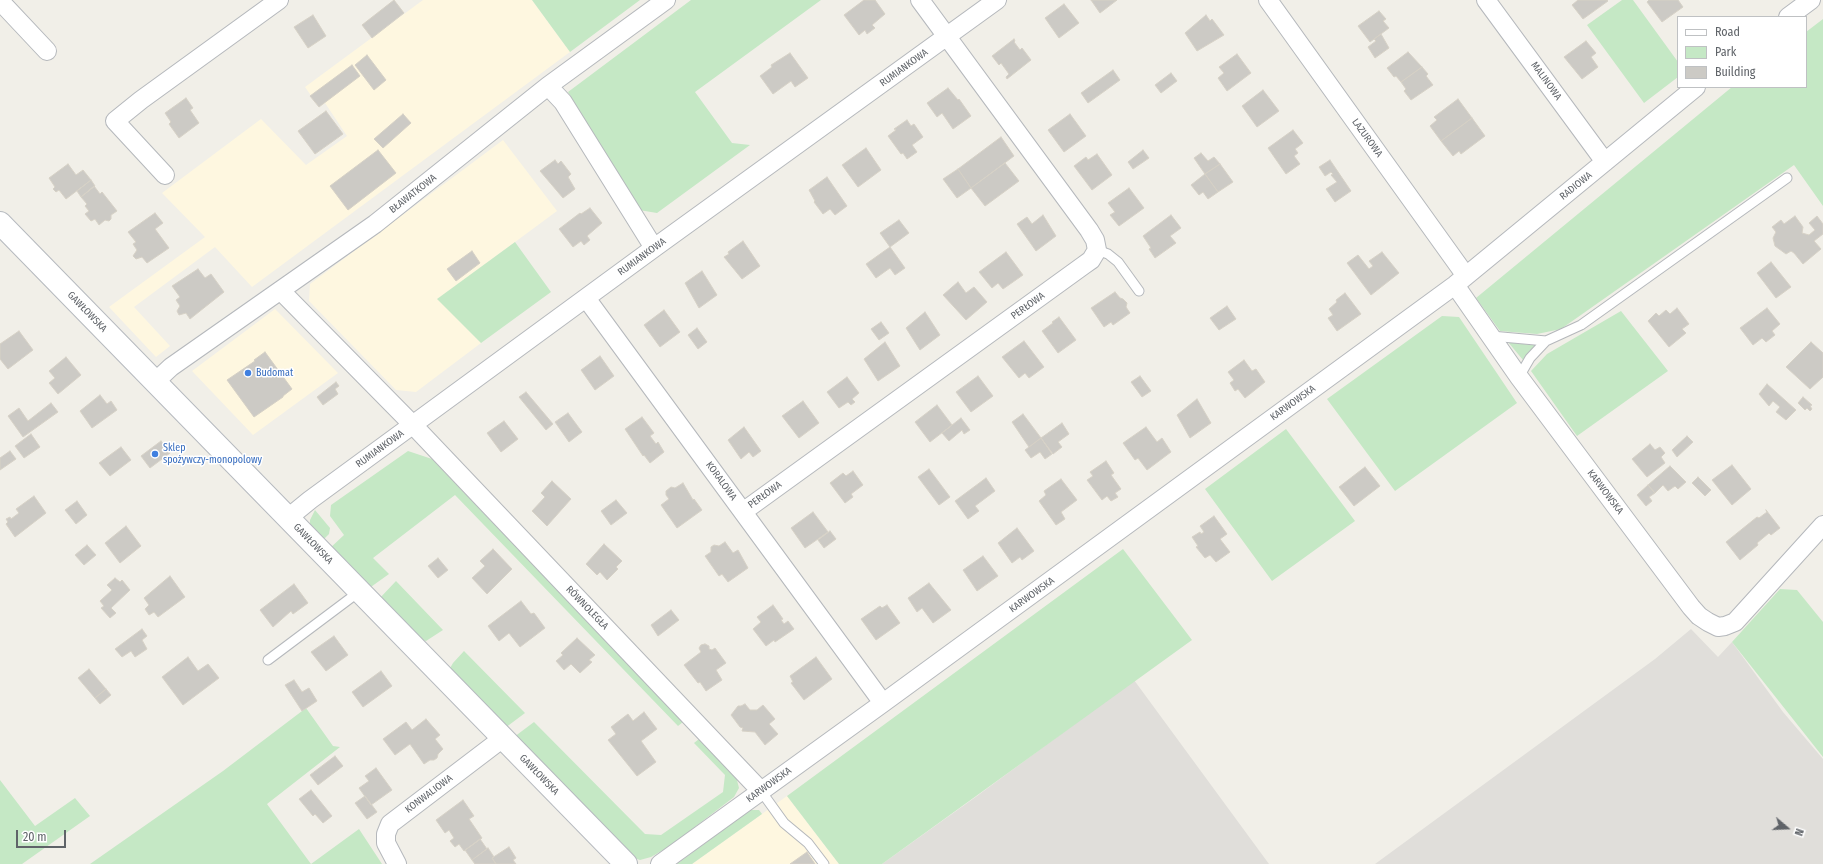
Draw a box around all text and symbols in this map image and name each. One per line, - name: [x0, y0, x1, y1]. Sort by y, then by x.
- legend: [1677, 16, 1807, 88]
- text: Road: [1715, 25, 1740, 39]
- text: Park: [1715, 45, 1736, 59]
- street label: RUMIANKOWA: [878, 47, 930, 89]
- street label: MALINOWA: [1528, 59, 1564, 103]
- text: Building: [1715, 65, 1755, 79]
- street label: LAZUROWA: [1349, 116, 1385, 160]
- street label: RADIOWA: [1557, 169, 1595, 203]
- street label: BŁAWATKOWA: [387, 172, 439, 216]
- street label: RUMIANKOWA: [616, 236, 668, 278]
- street label: GAWŁOWSKA: [65, 289, 109, 335]
- street label: PERŁOWA: [1009, 290, 1047, 322]
- place label: Budomat: [256, 367, 293, 379]
- marker: Budomat: [243, 368, 253, 378]
- street label: KARWOWSKA: [1268, 383, 1318, 423]
- street label: RUMIANKOWA: [354, 428, 406, 470]
- place label: Sklep spożywczy-monopolowy: [163, 442, 262, 466]
- marker: Sklep spożywczy-monopolowy: [150, 449, 160, 459]
- street label: KORALOWA: [703, 459, 739, 503]
- street label: KARWOWSKA: [1584, 467, 1626, 517]
- street label: PERŁOWA: [746, 479, 784, 511]
- street label: GAWŁOWSKA: [291, 521, 335, 567]
- street label: KARWOWSKA: [1007, 575, 1057, 615]
- street label: RÓWNOLEGŁA: [563, 584, 611, 632]
- street label: GAWŁOWSKA: [517, 752, 561, 798]
- street label: KARWOWSKA: [744, 765, 794, 805]
- street label: KONWALIOWA: [403, 772, 455, 816]
- north arrow: [1767, 808, 1807, 848]
- scale bar: [18, 822, 68, 848]
- text: N: [1792, 827, 1806, 837]
- text: 20 m: [23, 830, 47, 844]

